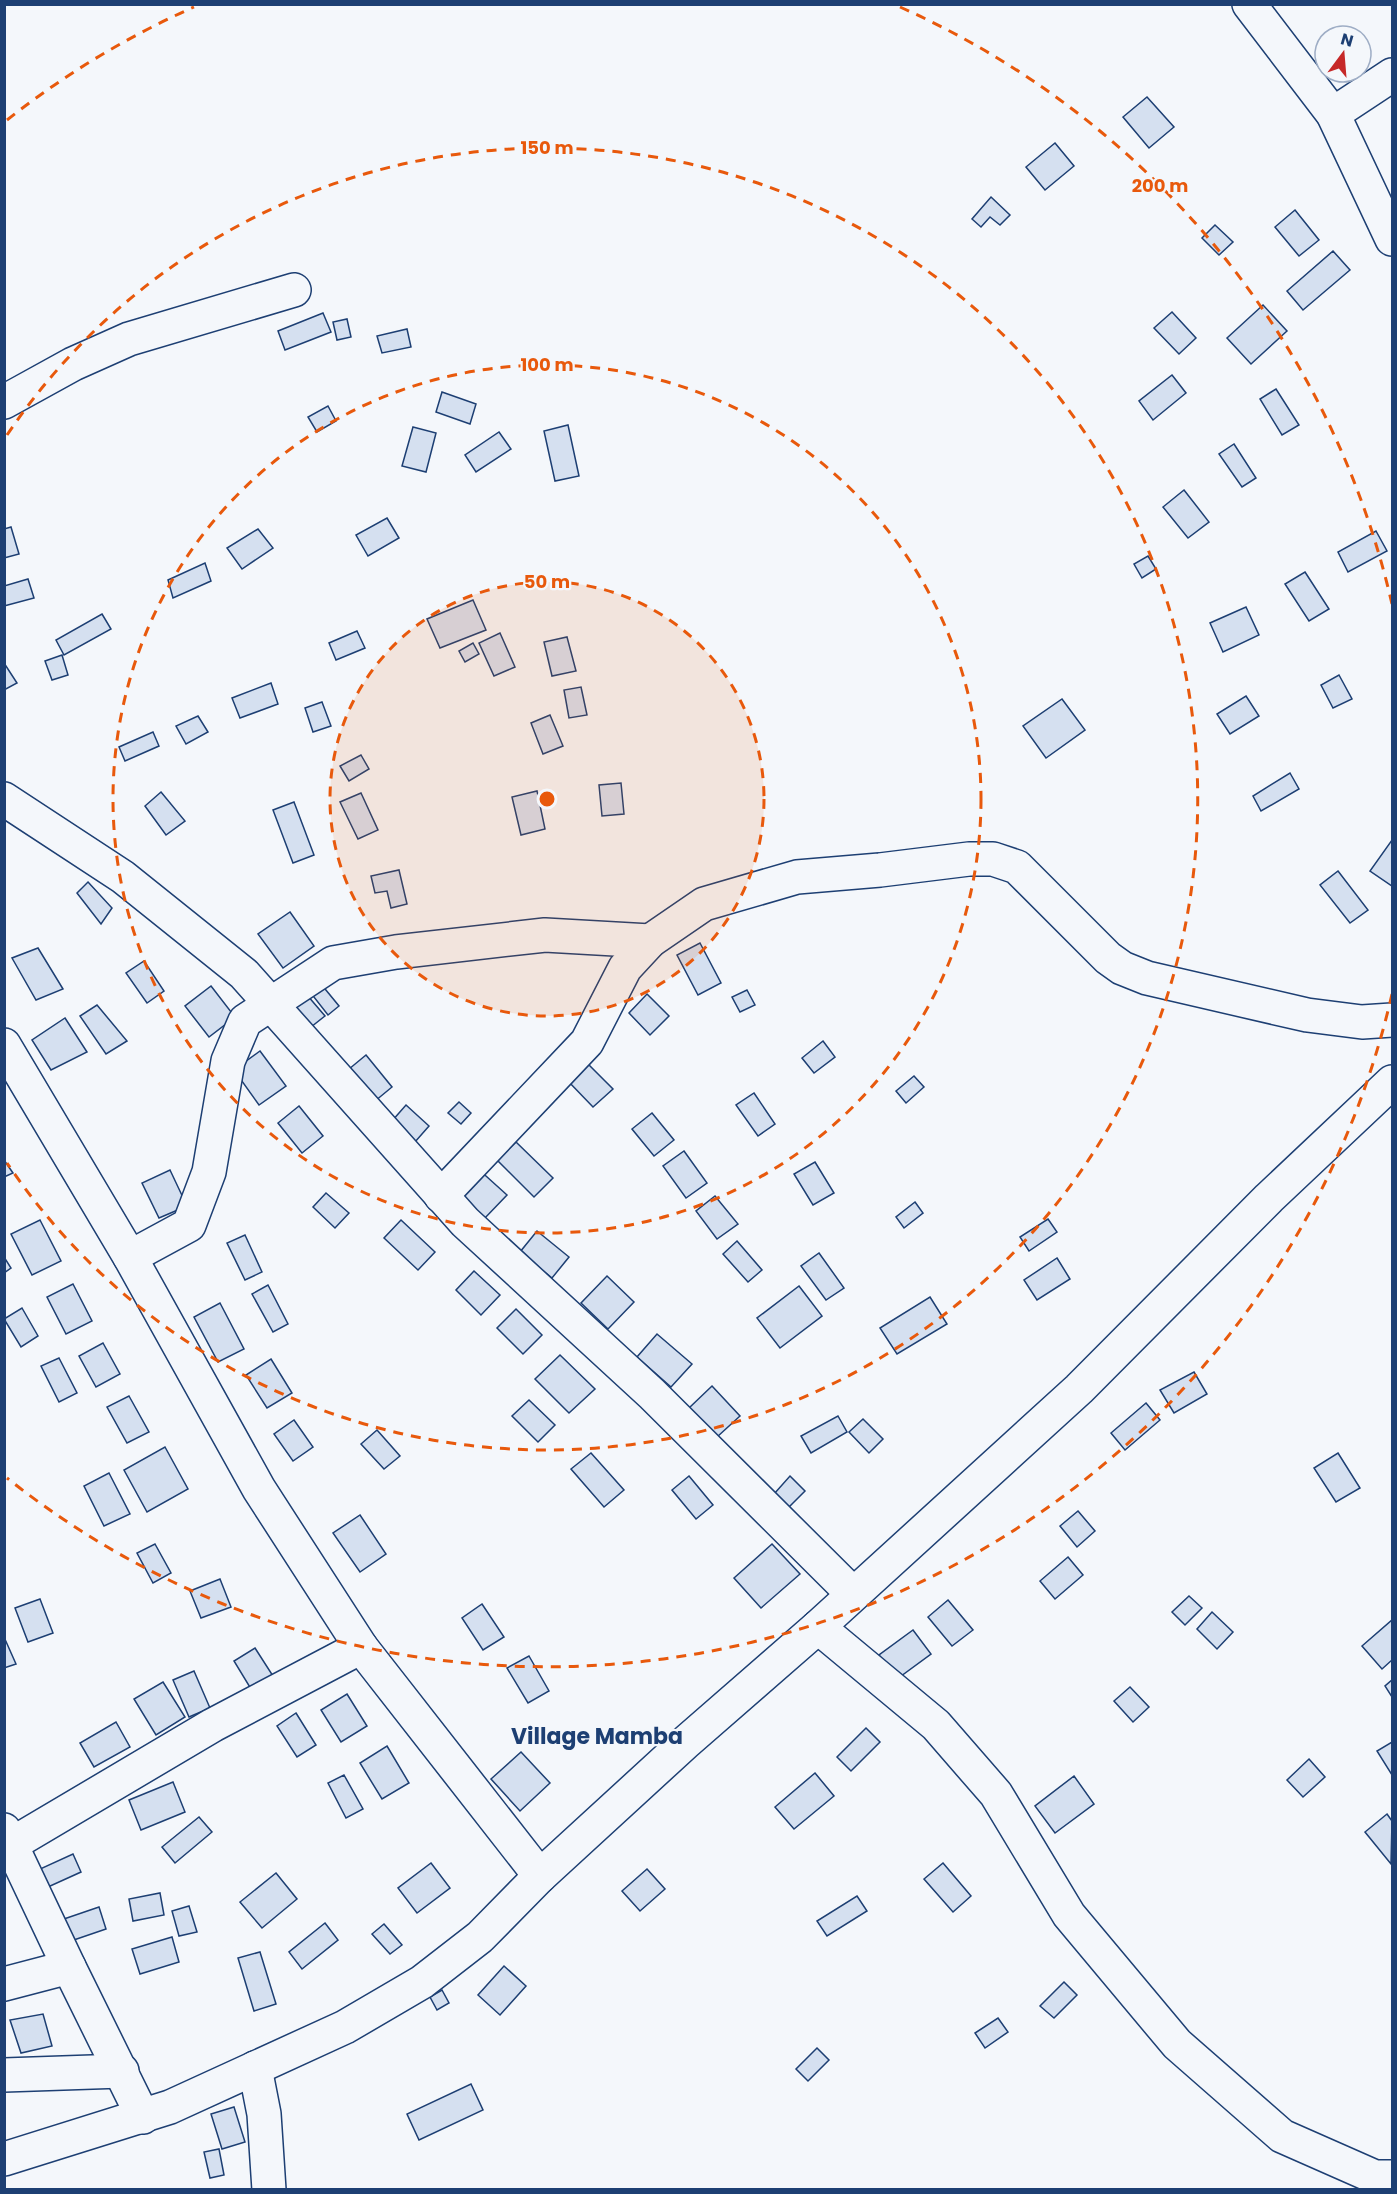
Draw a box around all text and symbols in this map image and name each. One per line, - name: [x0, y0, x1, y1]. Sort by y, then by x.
- north arrow: [1313, 24, 1373, 84]
- text: N: [1338, 27, 1356, 53]
- text: 150 m: [520, 135, 574, 160]
- text: 200 m: [1132, 173, 1188, 198]
- text: 100 m: [520, 352, 574, 377]
- text: 50 m: [524, 569, 570, 594]
- centre of rings: [537, 789, 557, 809]
- district label: Village Mamba: [511, 1721, 683, 1752]

